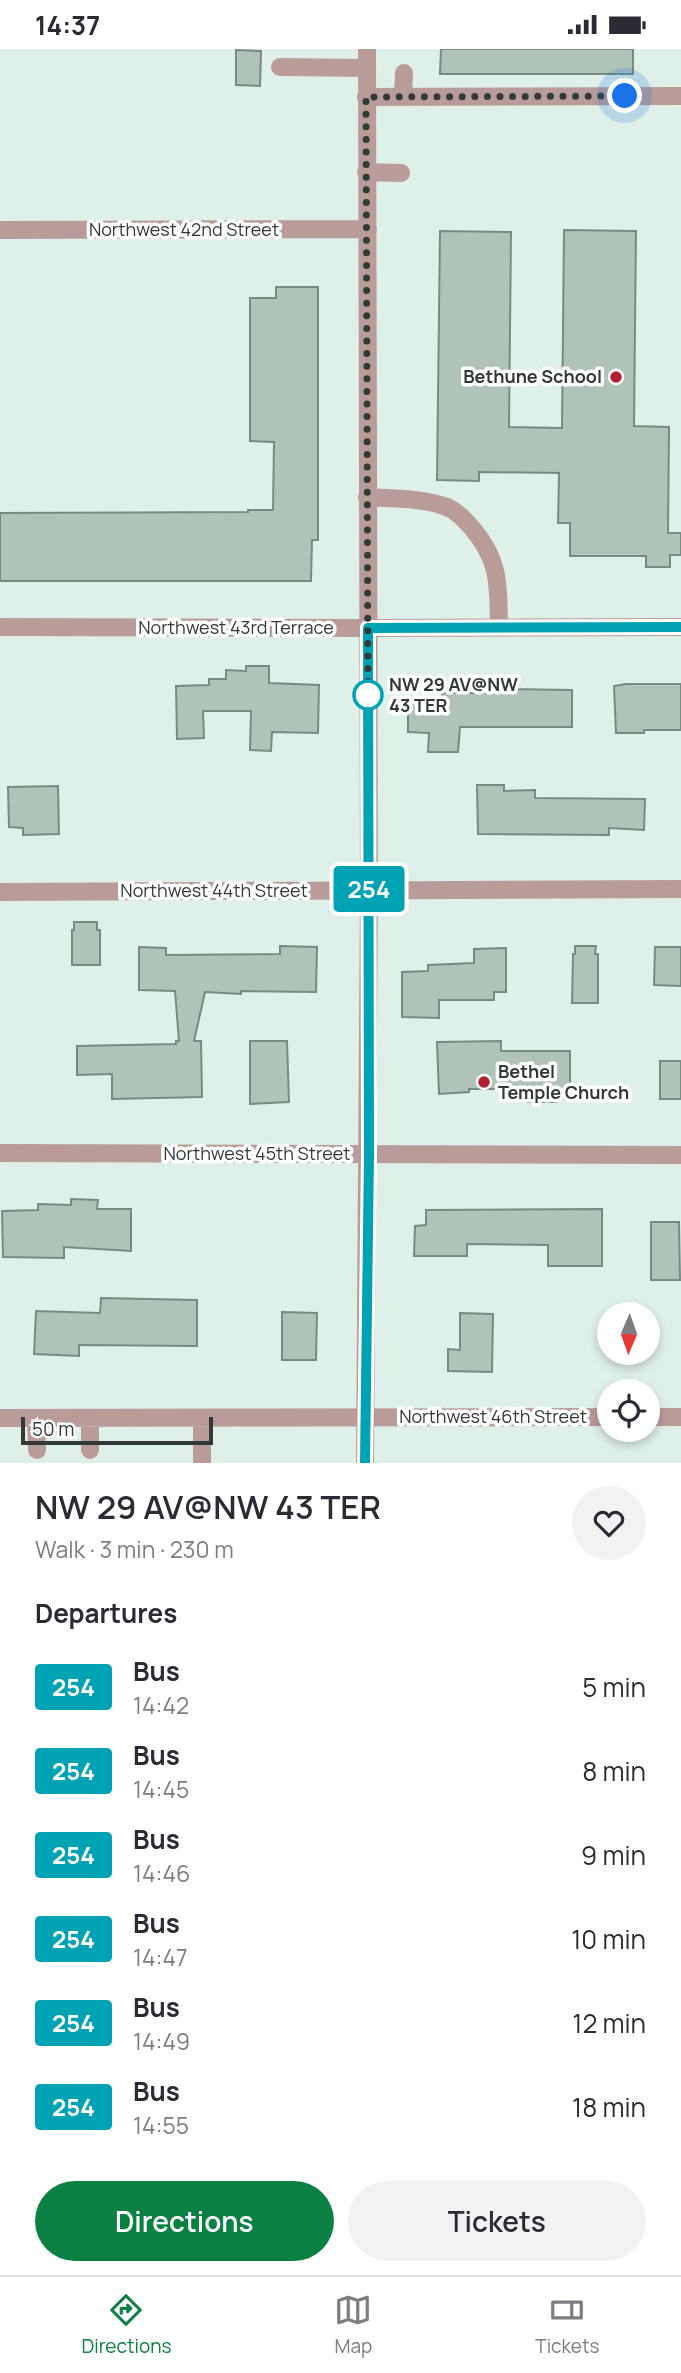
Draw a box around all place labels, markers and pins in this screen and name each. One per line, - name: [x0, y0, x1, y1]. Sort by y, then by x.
- place label: Bethune School: [463, 364, 602, 388]
- marker: Bethune School: [608, 369, 624, 385]
- place label: NW 29 AV@NW 43 TER: [389, 672, 518, 717]
- marker: NW 29 AV@NW 43 TER: [353, 680, 383, 710]
- place label: Bethel Temple Church: [498, 1059, 629, 1104]
- marker: Bethel Temple Church: [476, 1074, 492, 1090]

